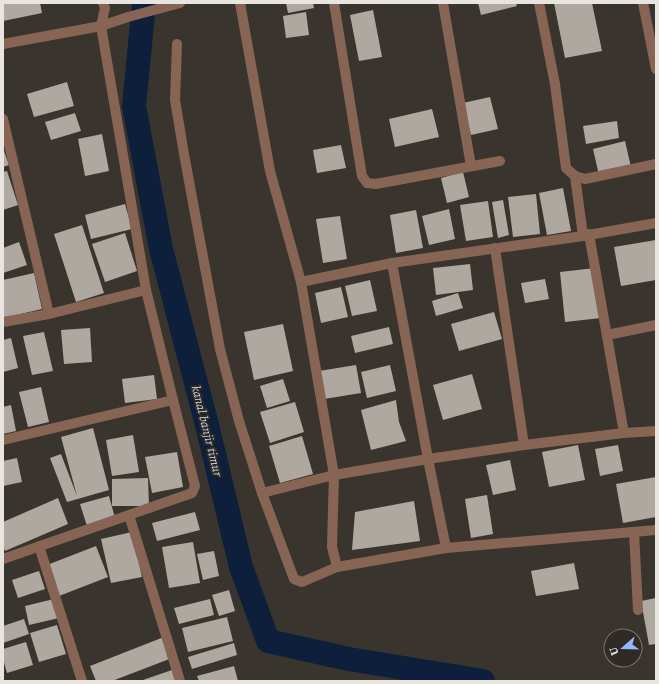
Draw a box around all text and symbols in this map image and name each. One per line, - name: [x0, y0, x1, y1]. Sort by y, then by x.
- water label: kanal banjir timur: [188, 384, 226, 479]
- north arrow: [603, 628, 643, 668]
- text: U: [606, 645, 622, 658]

